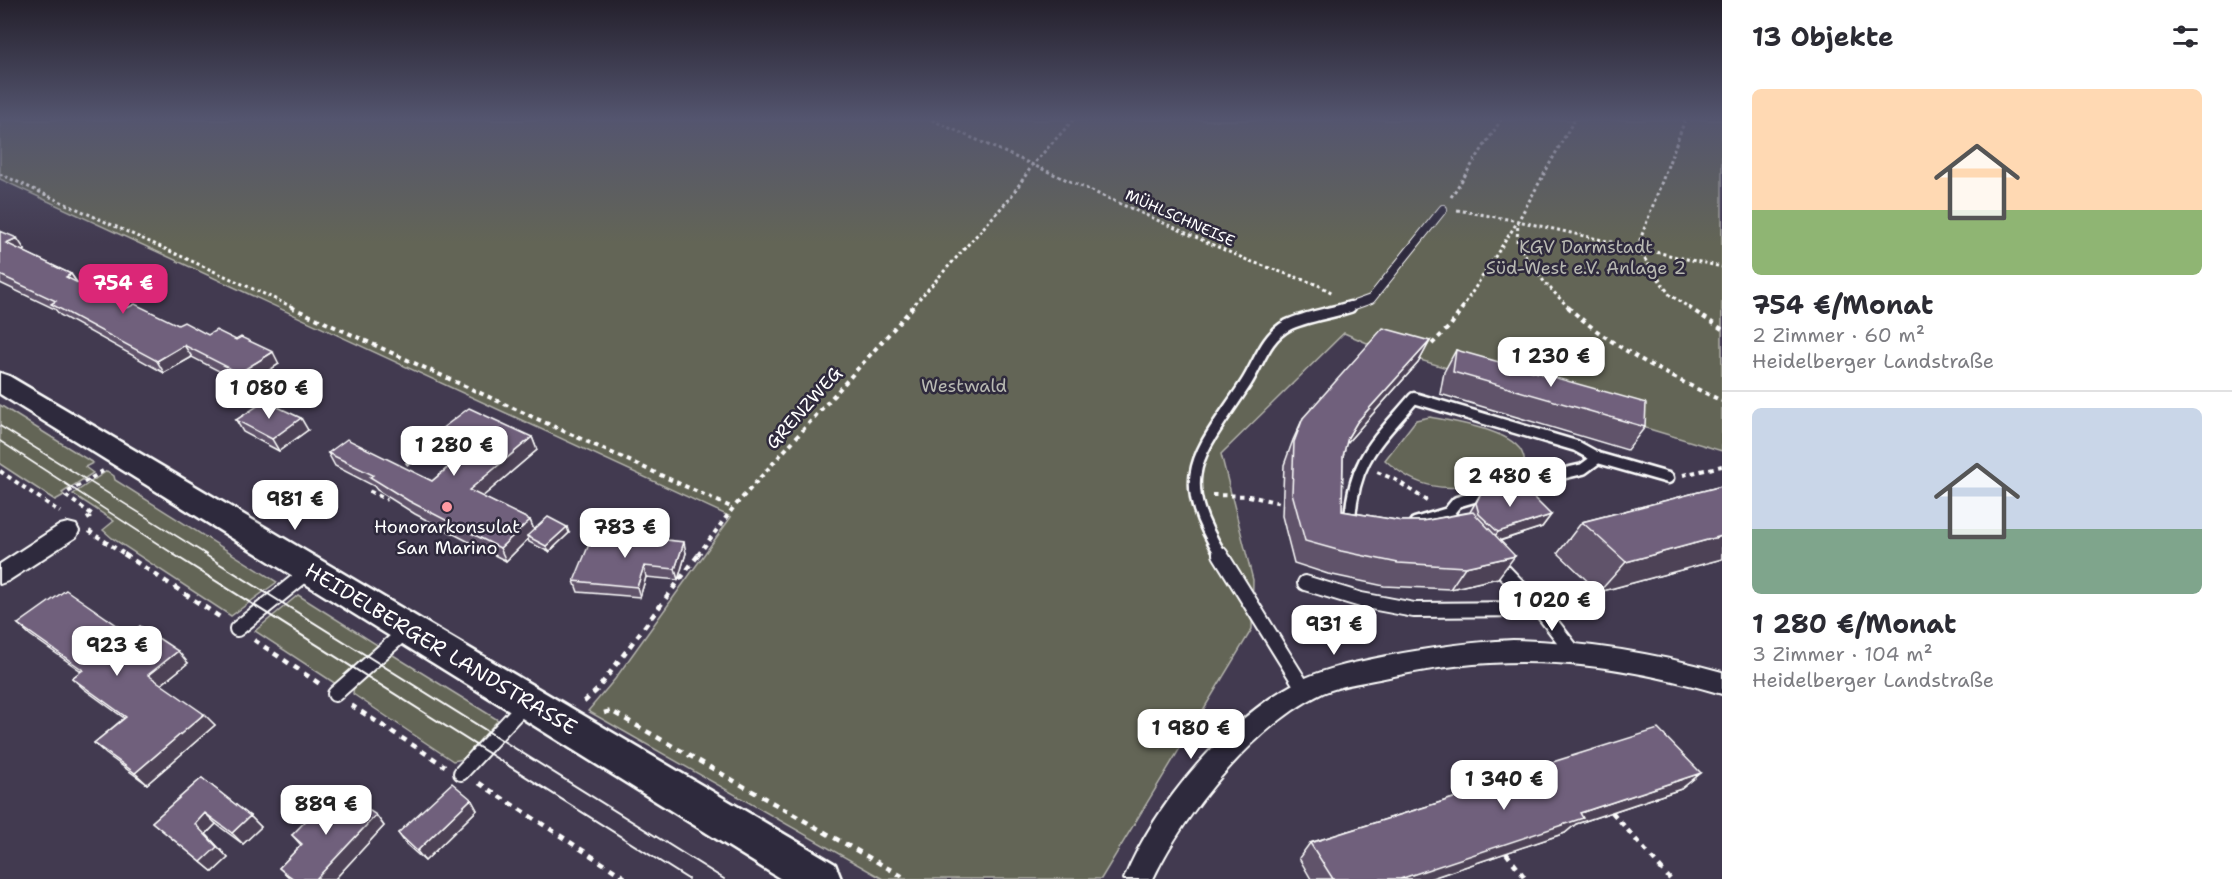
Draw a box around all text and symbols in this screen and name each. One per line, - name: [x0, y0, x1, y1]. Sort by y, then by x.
- text: 13 Objekte: [1752, 19, 1894, 54]
- icon: filters: [2169, 20, 2202, 53]
- icon: home: [1923, 128, 2031, 236]
- street label: MÜHLSCHNEISE: [1122, 185, 1238, 251]
- park label: KGV Darmstadt Süd-West e.V. Anlage 2: [1486, 235, 1686, 280]
- pin: 754 €: [81, 264, 165, 315]
- text: 754 €: [93, 270, 153, 296]
- text: 754 €/Monat: [1752, 287, 1933, 322]
- text: 2 Zimmer · 60 m²: [1752, 322, 1925, 348]
- pin: 1 230 €: [1496, 337, 1606, 388]
- text: 1 230 €: [1512, 343, 1590, 369]
- text: Heidelberger Landstraße: [1752, 348, 1994, 374]
- street label: GRENZWEG: [761, 361, 848, 454]
- pin: 1 080 €: [214, 369, 324, 420]
- park label: Westwald: [921, 374, 1007, 398]
- text: 1 080 €: [230, 375, 308, 401]
- pin: 1 280 €: [399, 426, 509, 477]
- text: 1 280 €: [415, 432, 493, 458]
- icon: home: [1923, 447, 2031, 555]
- pin: 2 480 €: [1455, 457, 1565, 508]
- text: 2 480 €: [1468, 463, 1552, 489]
- pin: 981 €: [253, 480, 337, 531]
- text: 981 €: [266, 486, 324, 512]
- marker: Honorarkonsulat San Marino: [440, 500, 454, 514]
- pin: 783 €: [583, 508, 667, 559]
- text: 783 €: [594, 514, 656, 540]
- place label: Honorarkonsulat San Marino: [374, 515, 520, 560]
- street label: HEIDELBERGER LANDSTRASSE: [300, 556, 582, 742]
- pin: 1 020 €: [1497, 581, 1607, 632]
- text: 1 020 €: [1513, 587, 1591, 613]
- pin: 931 €: [1292, 605, 1376, 656]
- text: 1 280 €/Monat: [1752, 606, 1957, 641]
- text: 931 €: [1306, 611, 1362, 637]
- pin: 923 €: [75, 626, 159, 677]
- text: 923 €: [86, 632, 148, 658]
- text: 3 Zimmer · 104 m²: [1752, 641, 1933, 667]
- text: Heidelberger Landstraße: [1752, 667, 1994, 693]
- pin: 1 980 €: [1136, 709, 1246, 760]
- text: 1 980 €: [1152, 715, 1230, 741]
- pin: 1 340 €: [1449, 760, 1559, 811]
- text: 1 340 €: [1465, 766, 1543, 792]
- pin: 889 €: [284, 785, 368, 836]
- text: 889 €: [295, 791, 357, 817]

